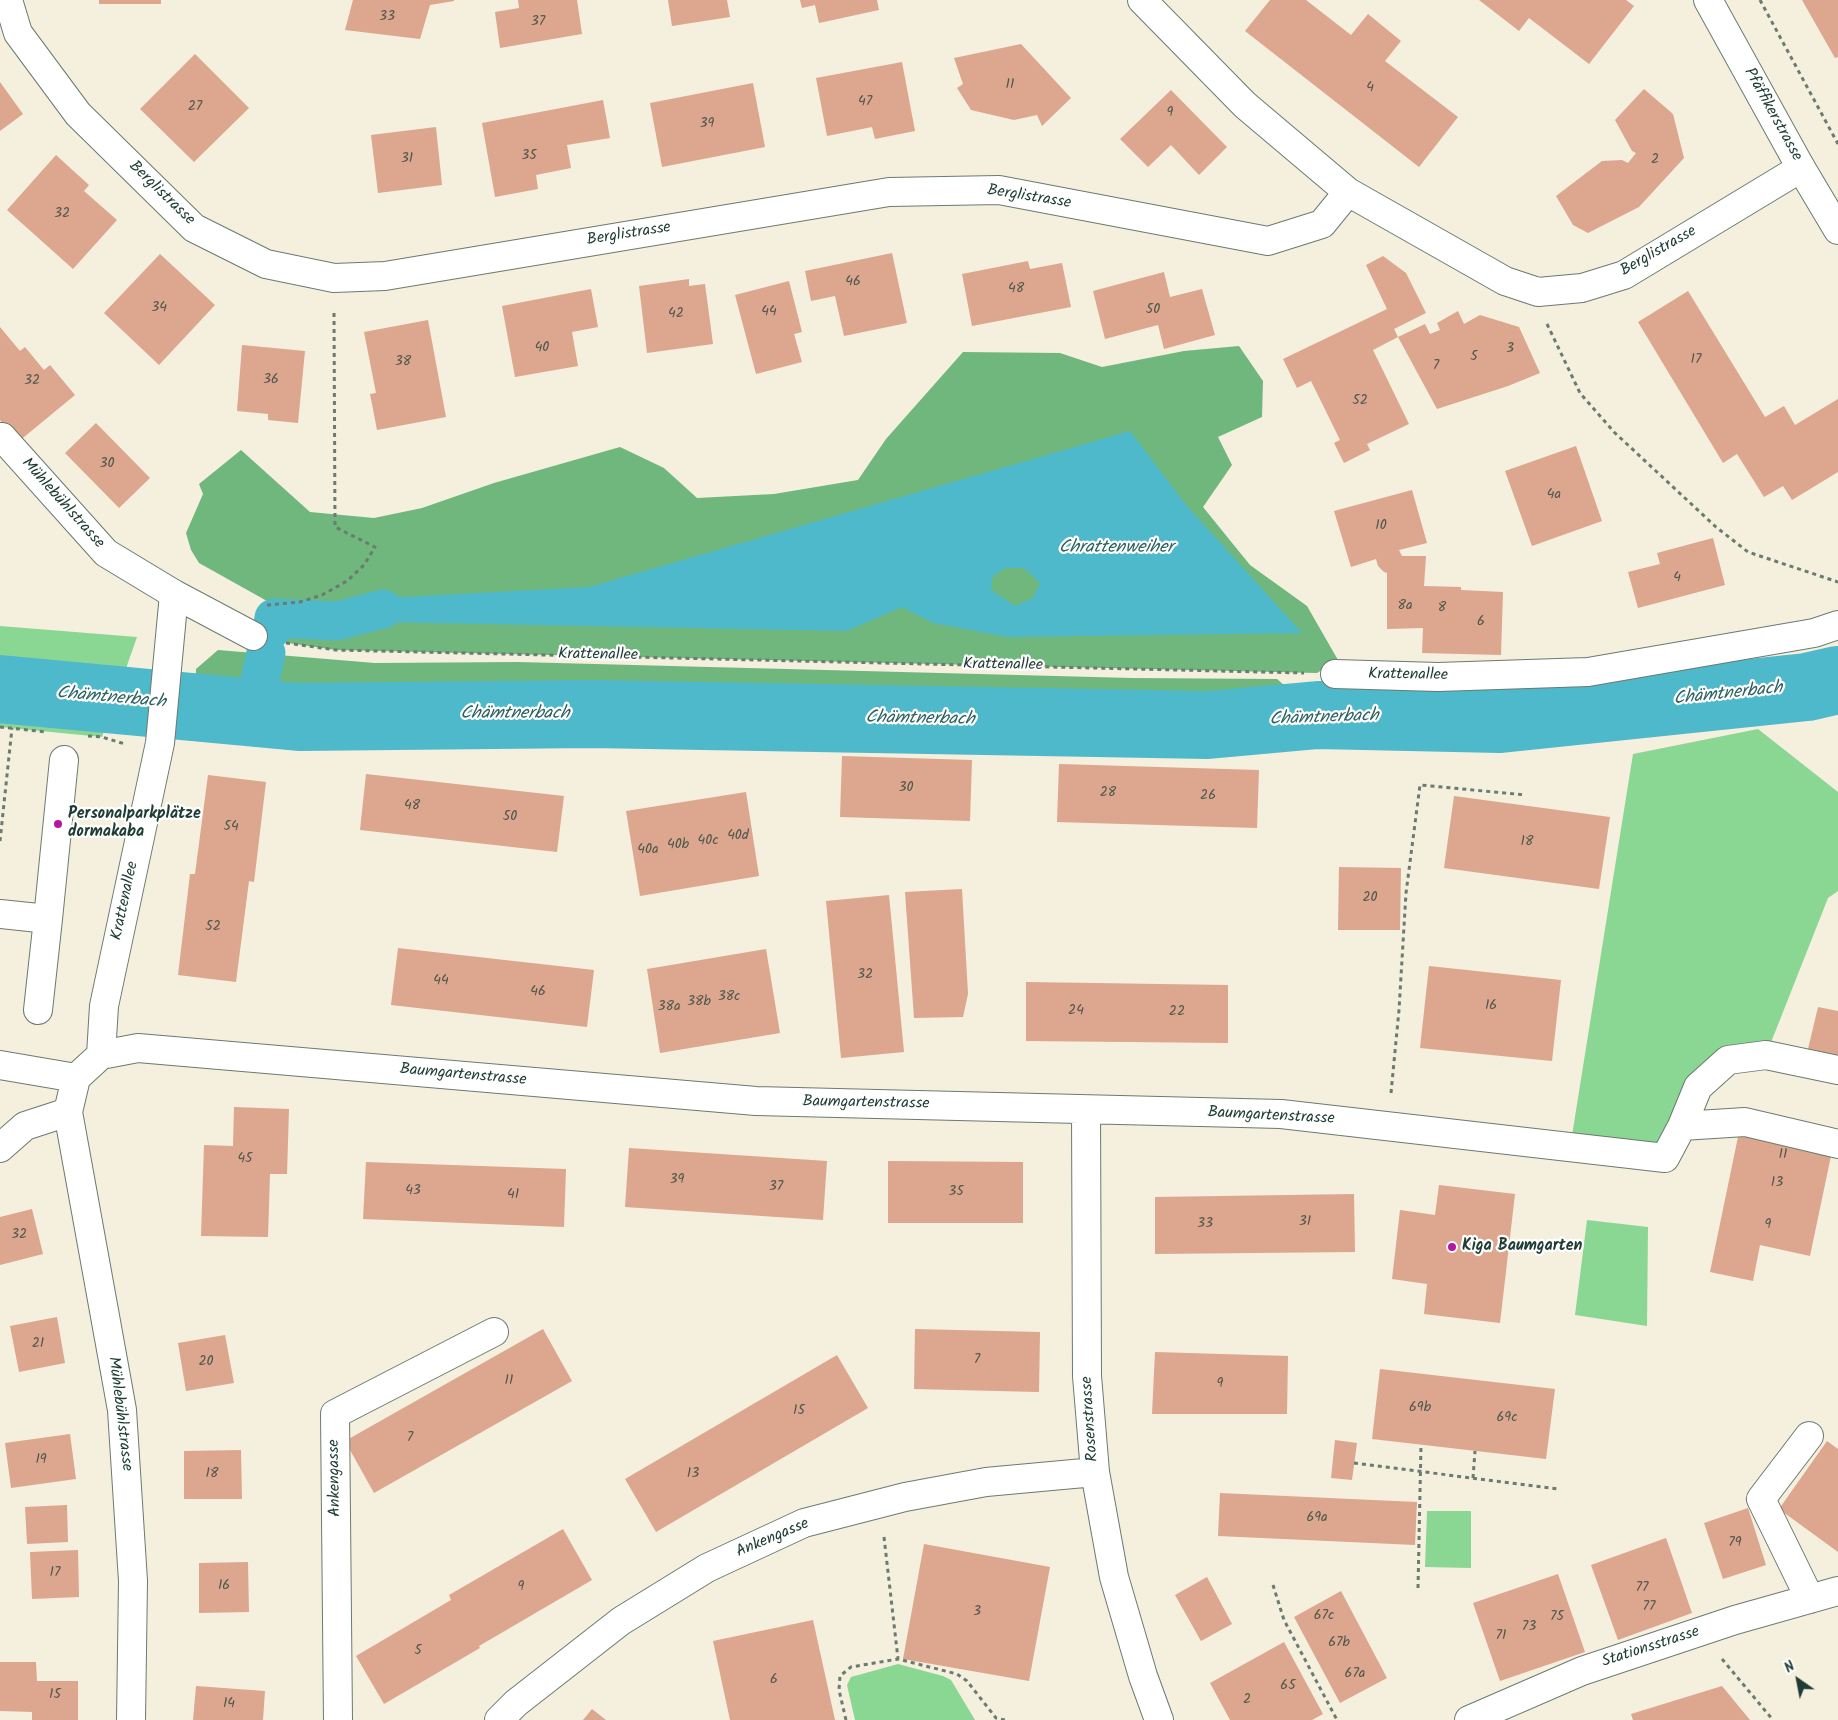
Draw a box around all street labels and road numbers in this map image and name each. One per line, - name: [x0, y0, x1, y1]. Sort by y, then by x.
- street label: Pfäffikerstrasse: [1739, 65, 1805, 165]
- street label: Berglistrasse: [124, 158, 198, 230]
- street label: Berglistrasse: [986, 182, 1072, 214]
- street label: Berglistrasse: [586, 219, 672, 251]
- street label: Berglistrasse: [1618, 223, 1700, 281]
- street label: Mühlebühlstrasse: [16, 455, 108, 553]
- street label: Krattenallee: [558, 646, 638, 666]
- street label: Krattenallee: [963, 656, 1043, 676]
- street label: Krattenallee: [1368, 666, 1448, 686]
- street label: Krattenallee: [108, 860, 144, 942]
- street label: Baumgartenstrasse: [399, 1061, 527, 1091]
- street label: Baumgartenstrasse: [802, 1093, 930, 1115]
- street label: Baumgartenstrasse: [1207, 1104, 1335, 1130]
- street label: Mühlebühlstrasse: [102, 1356, 136, 1472]
- street label: Rosenstrasse: [1078, 1376, 1104, 1462]
- street label: Ankengasse: [326, 1439, 346, 1517]
- street label: Ankengasse: [734, 1515, 812, 1563]
- street label: Stationsstrasse: [1600, 1623, 1702, 1673]

